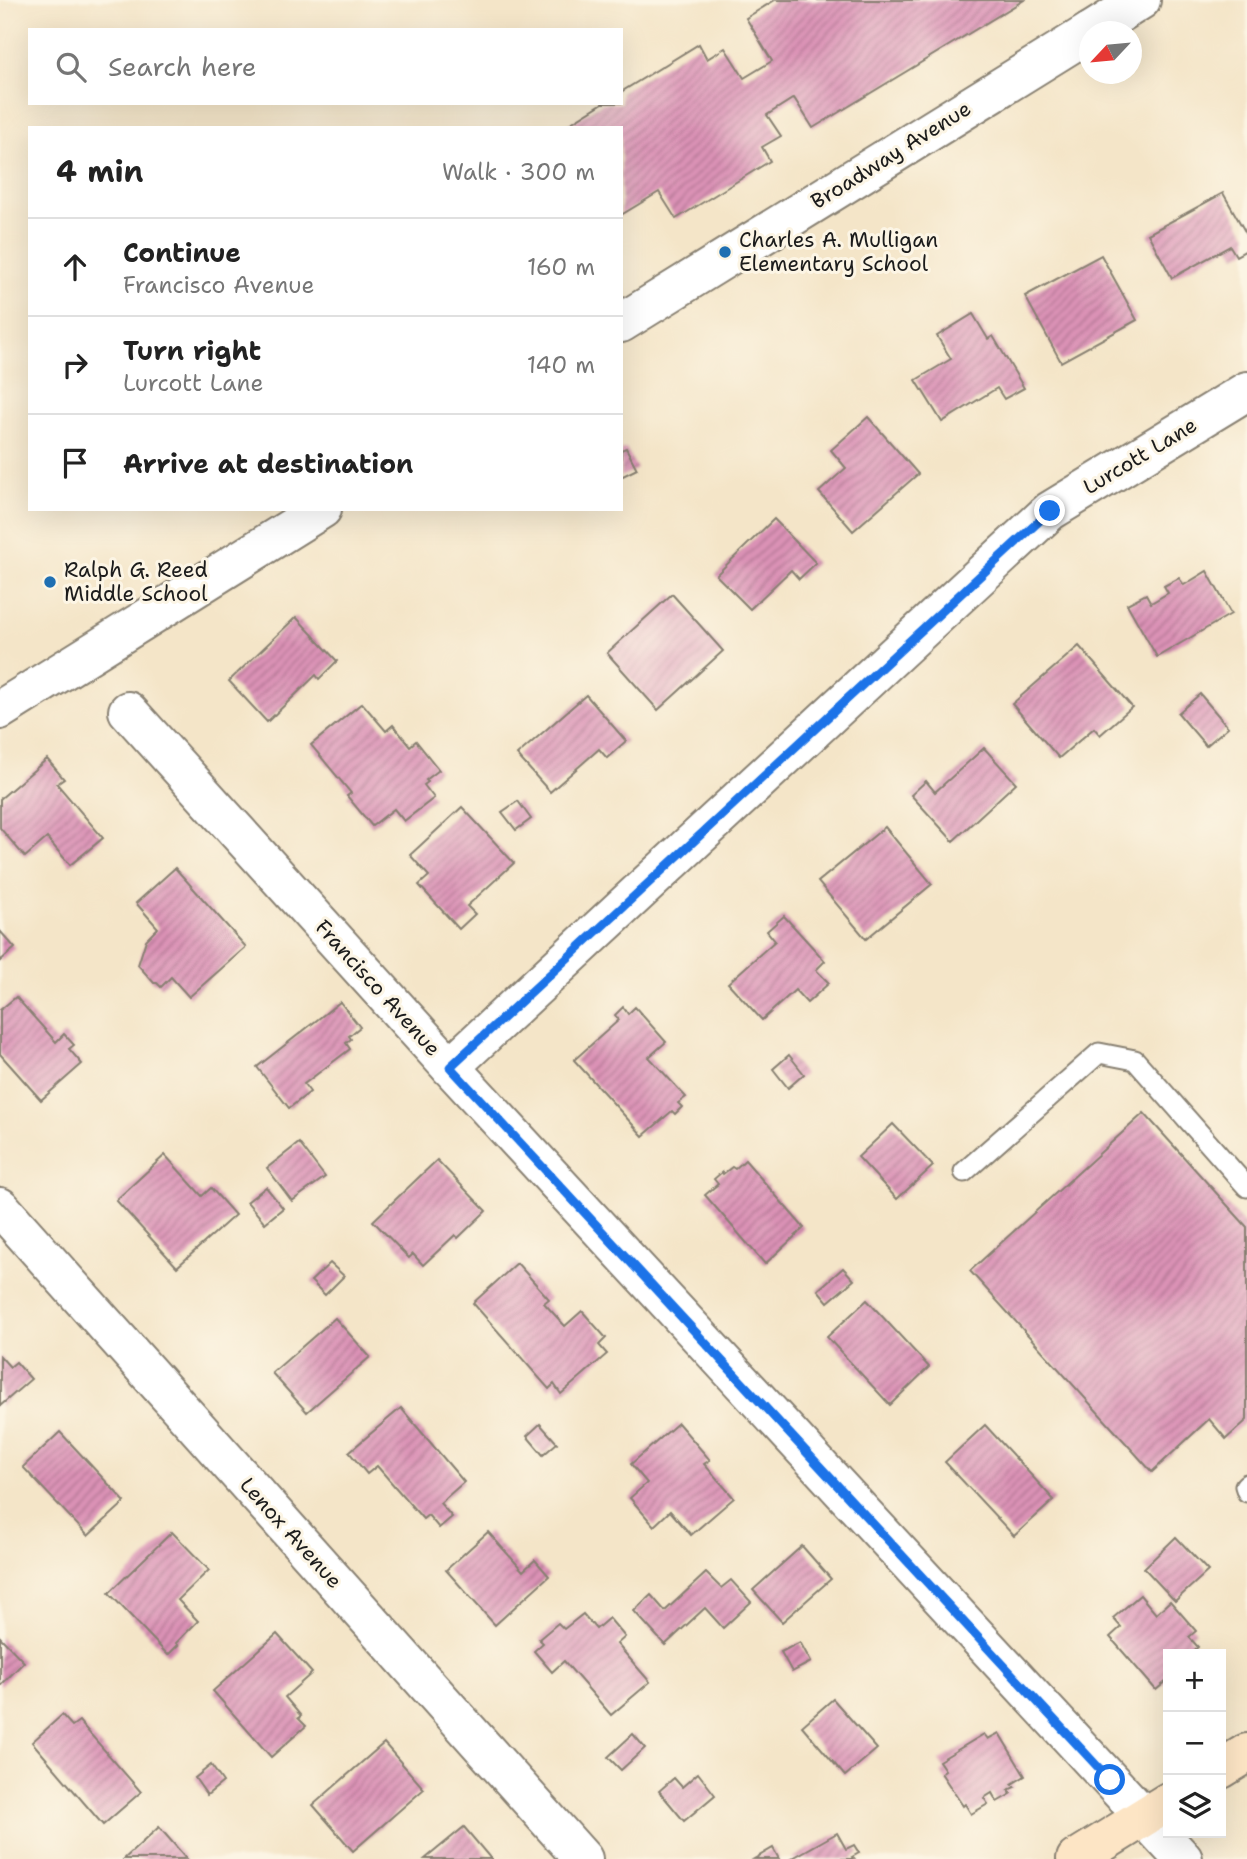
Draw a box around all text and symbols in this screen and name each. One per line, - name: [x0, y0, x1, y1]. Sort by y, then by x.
- north arrow: [1079, 21, 1142, 84]
- search box: [28, 28, 623, 105]
- icon: search: [52, 48, 90, 86]
- text: Search here: [108, 49, 257, 84]
- street label: Broadway Avenue: [806, 94, 976, 216]
- text: 4 min: [56, 151, 143, 192]
- text: Walk · 300 m: [442, 157, 595, 187]
- place label: Charles A. Mulligan Elementary School: [739, 226, 938, 278]
- text: Continue: [123, 235, 241, 270]
- marker: Charles A. Mulligan Elementary School: [717, 244, 733, 260]
- icon: ahead: [56, 248, 94, 286]
- text: 160 m: [527, 252, 595, 282]
- text: Francisco Avenue: [123, 270, 314, 300]
- text: Turn right: [123, 333, 261, 368]
- icon: right: [56, 346, 94, 384]
- text: 140 m: [527, 350, 595, 380]
- text: Lurcott Lane: [123, 368, 263, 398]
- street label: Lurcott Lane: [1078, 411, 1202, 501]
- icon: arrive: [56, 444, 94, 482]
- text: Arrive at destination: [123, 446, 413, 481]
- route end: [1034, 495, 1065, 526]
- place label: Ralph G. Reed Middle School: [64, 556, 208, 608]
- marker: Ralph G. Reed Middle School: [42, 574, 58, 590]
- street label: Francisco Avenue: [309, 914, 447, 1062]
- street label: Lenox Avenue: [234, 1471, 348, 1595]
- map controls: [1163, 1649, 1226, 1838]
- button: +: [1163, 1649, 1226, 1712]
- button: −: [1163, 1712, 1226, 1775]
- route start: [1094, 1764, 1125, 1795]
- button: layers: [1163, 1775, 1226, 1838]

